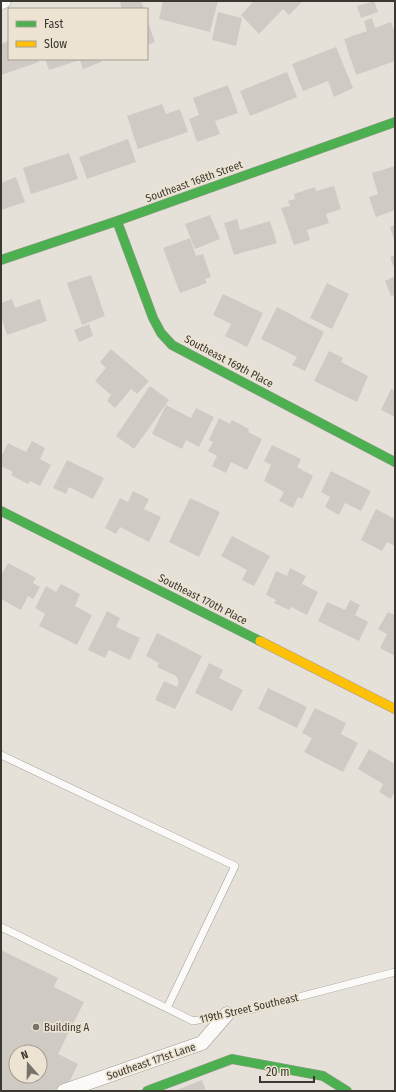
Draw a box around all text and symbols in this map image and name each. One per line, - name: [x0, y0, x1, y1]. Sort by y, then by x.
- legend: [8, 8, 148, 60]
- text: Fast: [44, 17, 63, 31]
- text: Slow: [44, 37, 67, 51]
- street label: Southeast 168th Street: [144, 158, 245, 205]
- street label: Southeast 169th Place: [182, 333, 275, 390]
- street label: Southeast 170th Place: [156, 571, 249, 628]
- street label: 119th Street Southeast: [199, 991, 300, 1026]
- place label: Building A: [44, 1021, 90, 1034]
- marker: Building A: [31, 1022, 41, 1032]
- street label: Southeast 171st Lane: [105, 1040, 197, 1083]
- north arrow: [8, 1044, 48, 1084]
- text: N: [19, 1048, 30, 1062]
- scale bar: [260, 1058, 314, 1084]
- text: 20 m: [266, 1065, 290, 1079]

